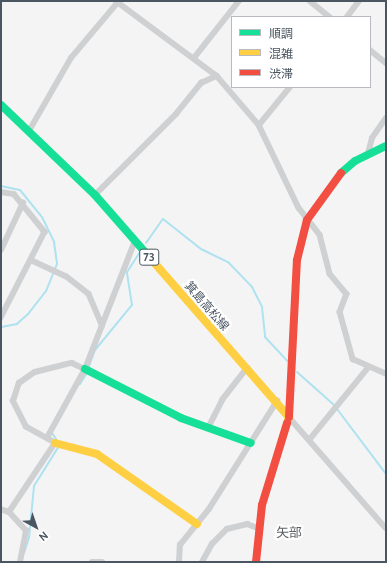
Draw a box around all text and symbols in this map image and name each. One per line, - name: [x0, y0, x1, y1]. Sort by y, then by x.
- legend: [231, 16, 371, 88]
- text: 順調: [269, 26, 293, 41]
- text: 混雑: [269, 46, 293, 61]
- text: 渋滞: [269, 66, 293, 81]
- road number: 73: [139, 248, 159, 266]
- street label: 箕島高松線: [182, 279, 232, 333]
- north arrow: [16, 507, 56, 547]
- district label: 矢部: [276, 524, 302, 540]
- text: N: [36, 528, 51, 544]

